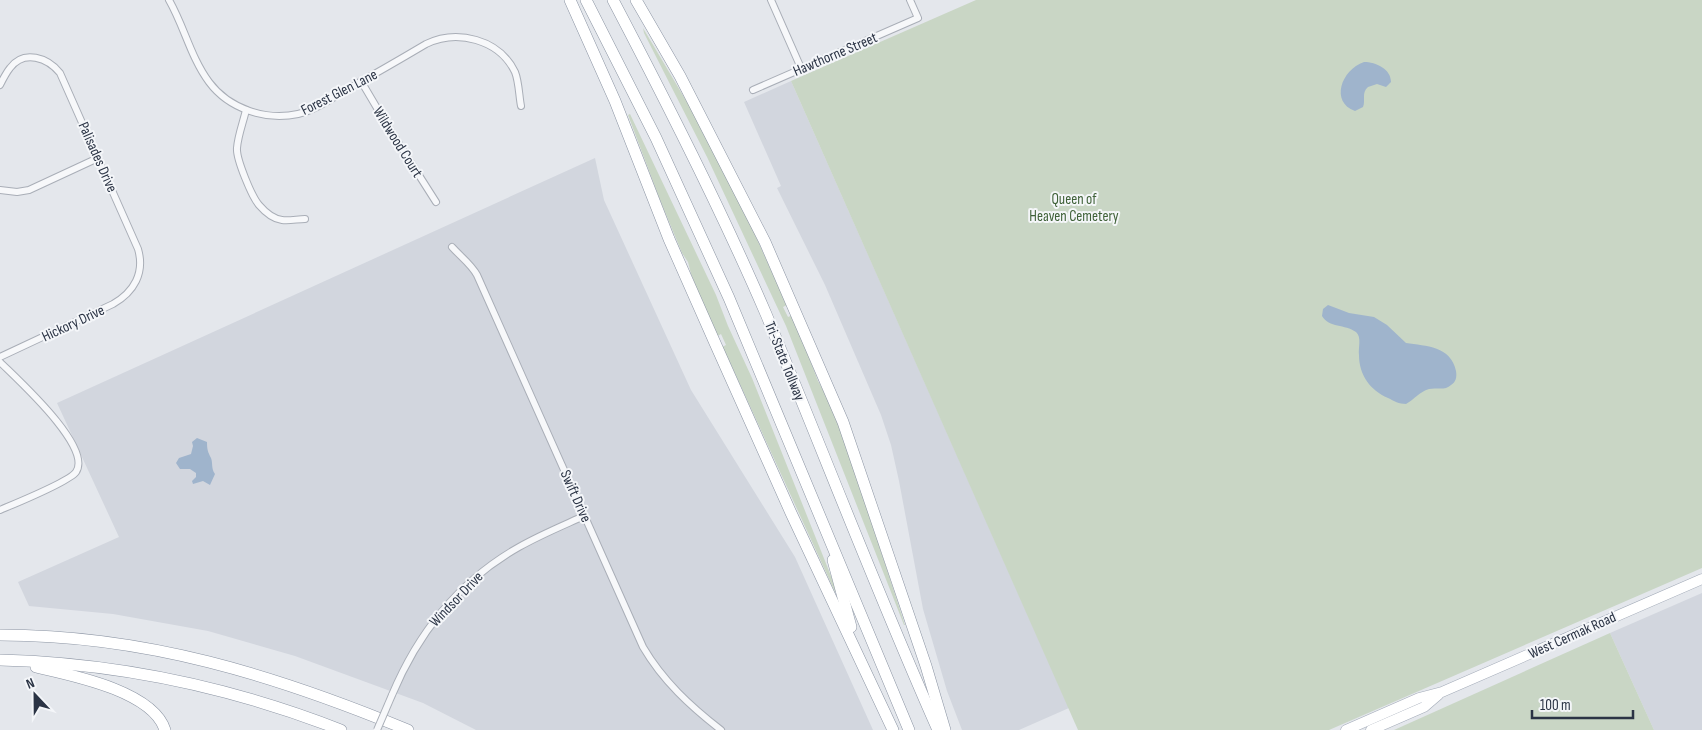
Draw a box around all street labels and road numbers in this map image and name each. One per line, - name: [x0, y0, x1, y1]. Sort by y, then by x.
- street label: Hawthorne Street: [790, 28, 881, 81]
- street label: Forest Glen Lane: [298, 65, 381, 120]
- street label: Wildwood Court: [368, 103, 427, 181]
- street label: Palisades Drive: [74, 119, 122, 195]
- street label: Hickory Drive: [39, 301, 108, 346]
- street label: Tri-State Tollway: [760, 319, 809, 404]
- street label: Swift Drive: [556, 467, 595, 525]
- street label: Windsor Drive: [425, 568, 487, 631]
- street label: West Cermak Road: [1525, 608, 1619, 663]

